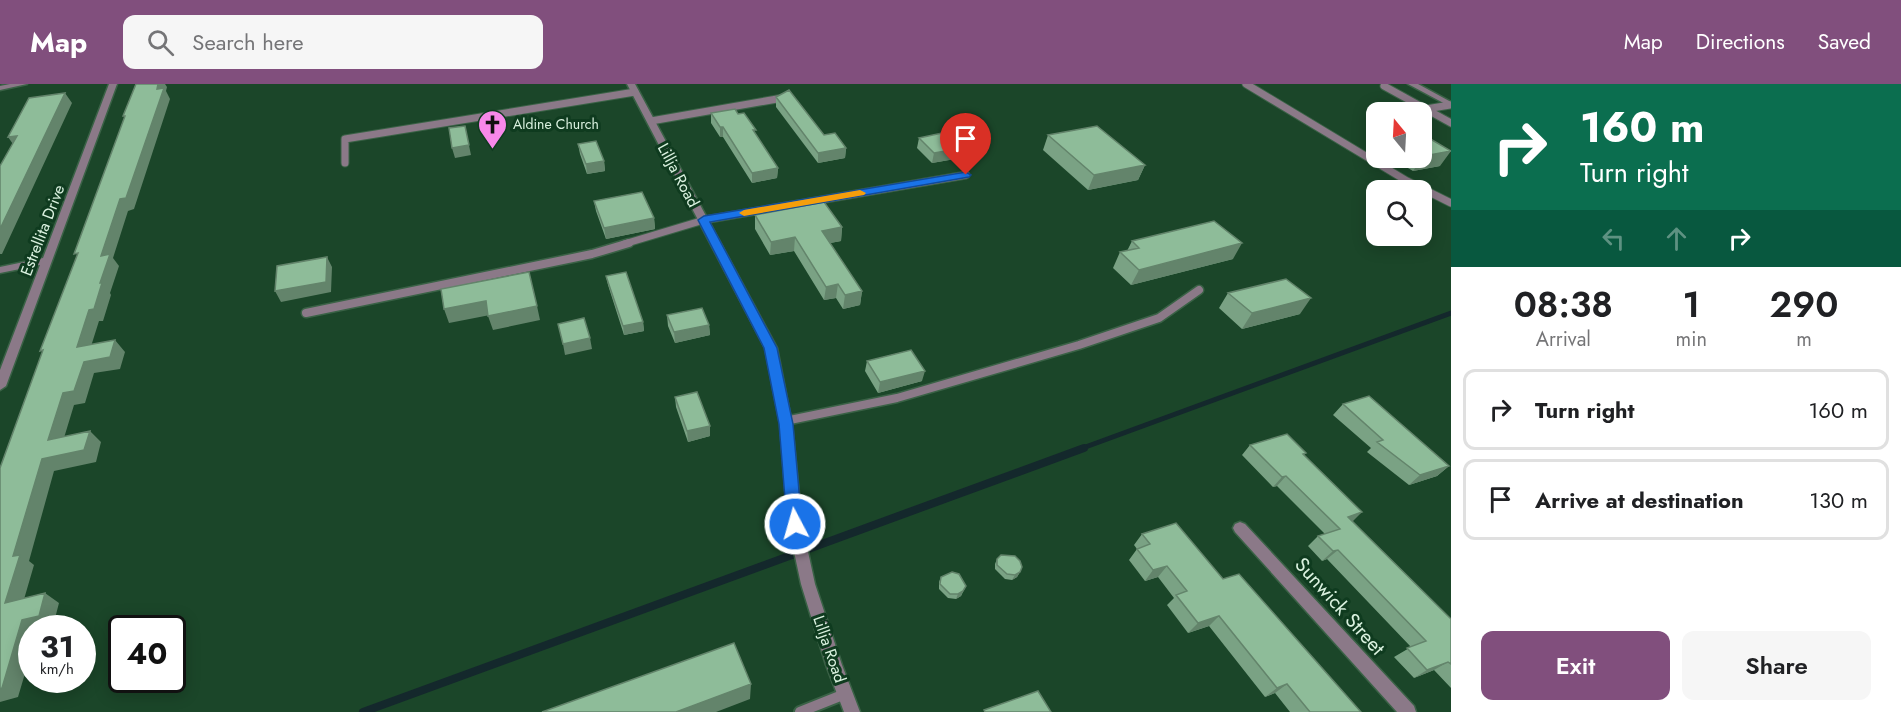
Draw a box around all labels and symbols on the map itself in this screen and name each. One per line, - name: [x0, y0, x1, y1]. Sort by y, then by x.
- north arrow: [1366, 102, 1432, 168]
- church icon: Aldine Church: [476, 108, 508, 150]
- pin: [940, 113, 991, 175]
- place label: Aldine Church: [513, 114, 599, 134]
- street label: Lillja Road: [652, 139, 705, 211]
- street label: Estrellita Drive: [15, 181, 70, 279]
- position arrow: [763, 492, 827, 556]
- street label: Sunwick Street: [1288, 551, 1392, 662]
- street label: Lillja Road: [807, 612, 852, 686]
- speed limit sign: 40: [108, 615, 186, 693]

